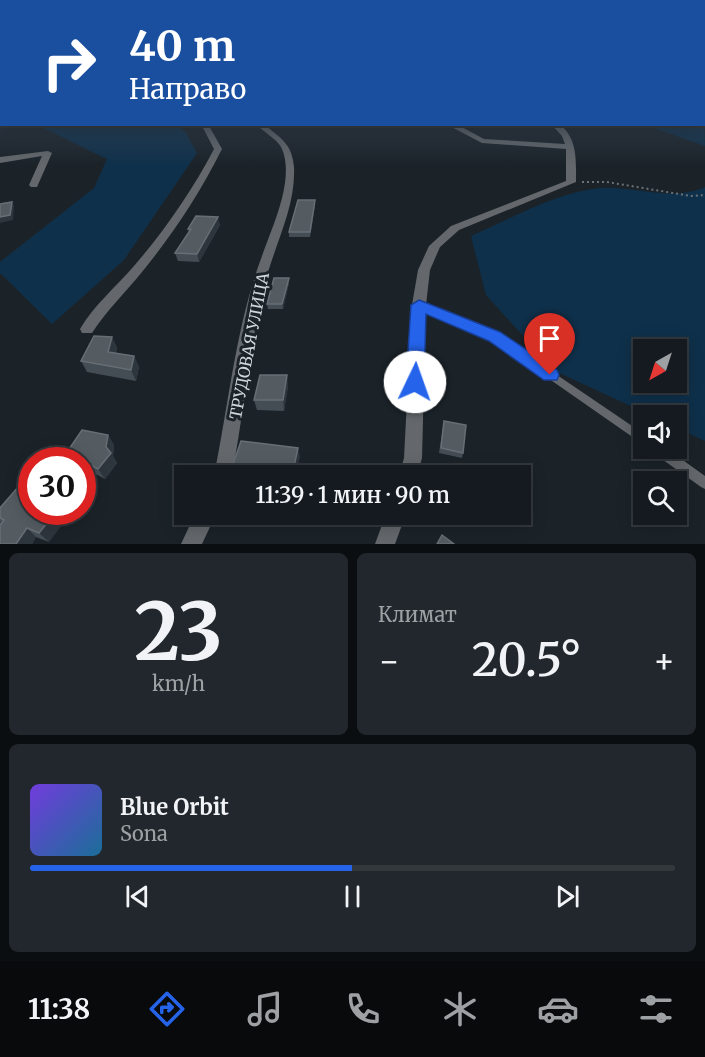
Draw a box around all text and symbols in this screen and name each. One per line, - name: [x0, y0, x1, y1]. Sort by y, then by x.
- text: 40 m: [129, 20, 235, 72]
- icon: right: [30, 24, 108, 102]
- text: Направо: [129, 72, 246, 106]
- street label: ТРУДОВАЯ УЛИЦА: [225, 270, 273, 421]
- pin: [524, 313, 575, 375]
- icon: arrive: [533, 322, 566, 355]
- north arrow: [633, 339, 687, 393]
- map controls: [633, 339, 687, 525]
- position arrow: [383, 350, 447, 414]
- button: sound: [633, 405, 687, 459]
- speed limit sign: 30: [18, 447, 96, 525]
- button: search: [633, 471, 687, 525]
- text: 11:39 · 1 мин · 90 m: [255, 481, 450, 509]
- text: 23: [134, 583, 223, 681]
- text: Климат: [378, 602, 457, 627]
- text: 20.5°: [472, 632, 581, 688]
- text: −: [378, 641, 400, 682]
- text: +: [653, 641, 675, 682]
- text: km/h: [152, 671, 205, 696]
- text: Blue Orbit: [120, 793, 229, 821]
- text: Sona: [120, 821, 168, 846]
- icon: previous: [121, 880, 154, 913]
- icon: pause: [336, 880, 369, 913]
- icon: next: [551, 880, 584, 913]
- icon: directions: [146, 988, 188, 1030]
- icon: music: [244, 988, 286, 1030]
- icon: phone: [342, 988, 384, 1030]
- icon: climate: [439, 988, 481, 1030]
- icon: car: [537, 988, 579, 1030]
- icon: filters: [635, 988, 677, 1030]
- text: 11:38: [28, 992, 90, 1026]

